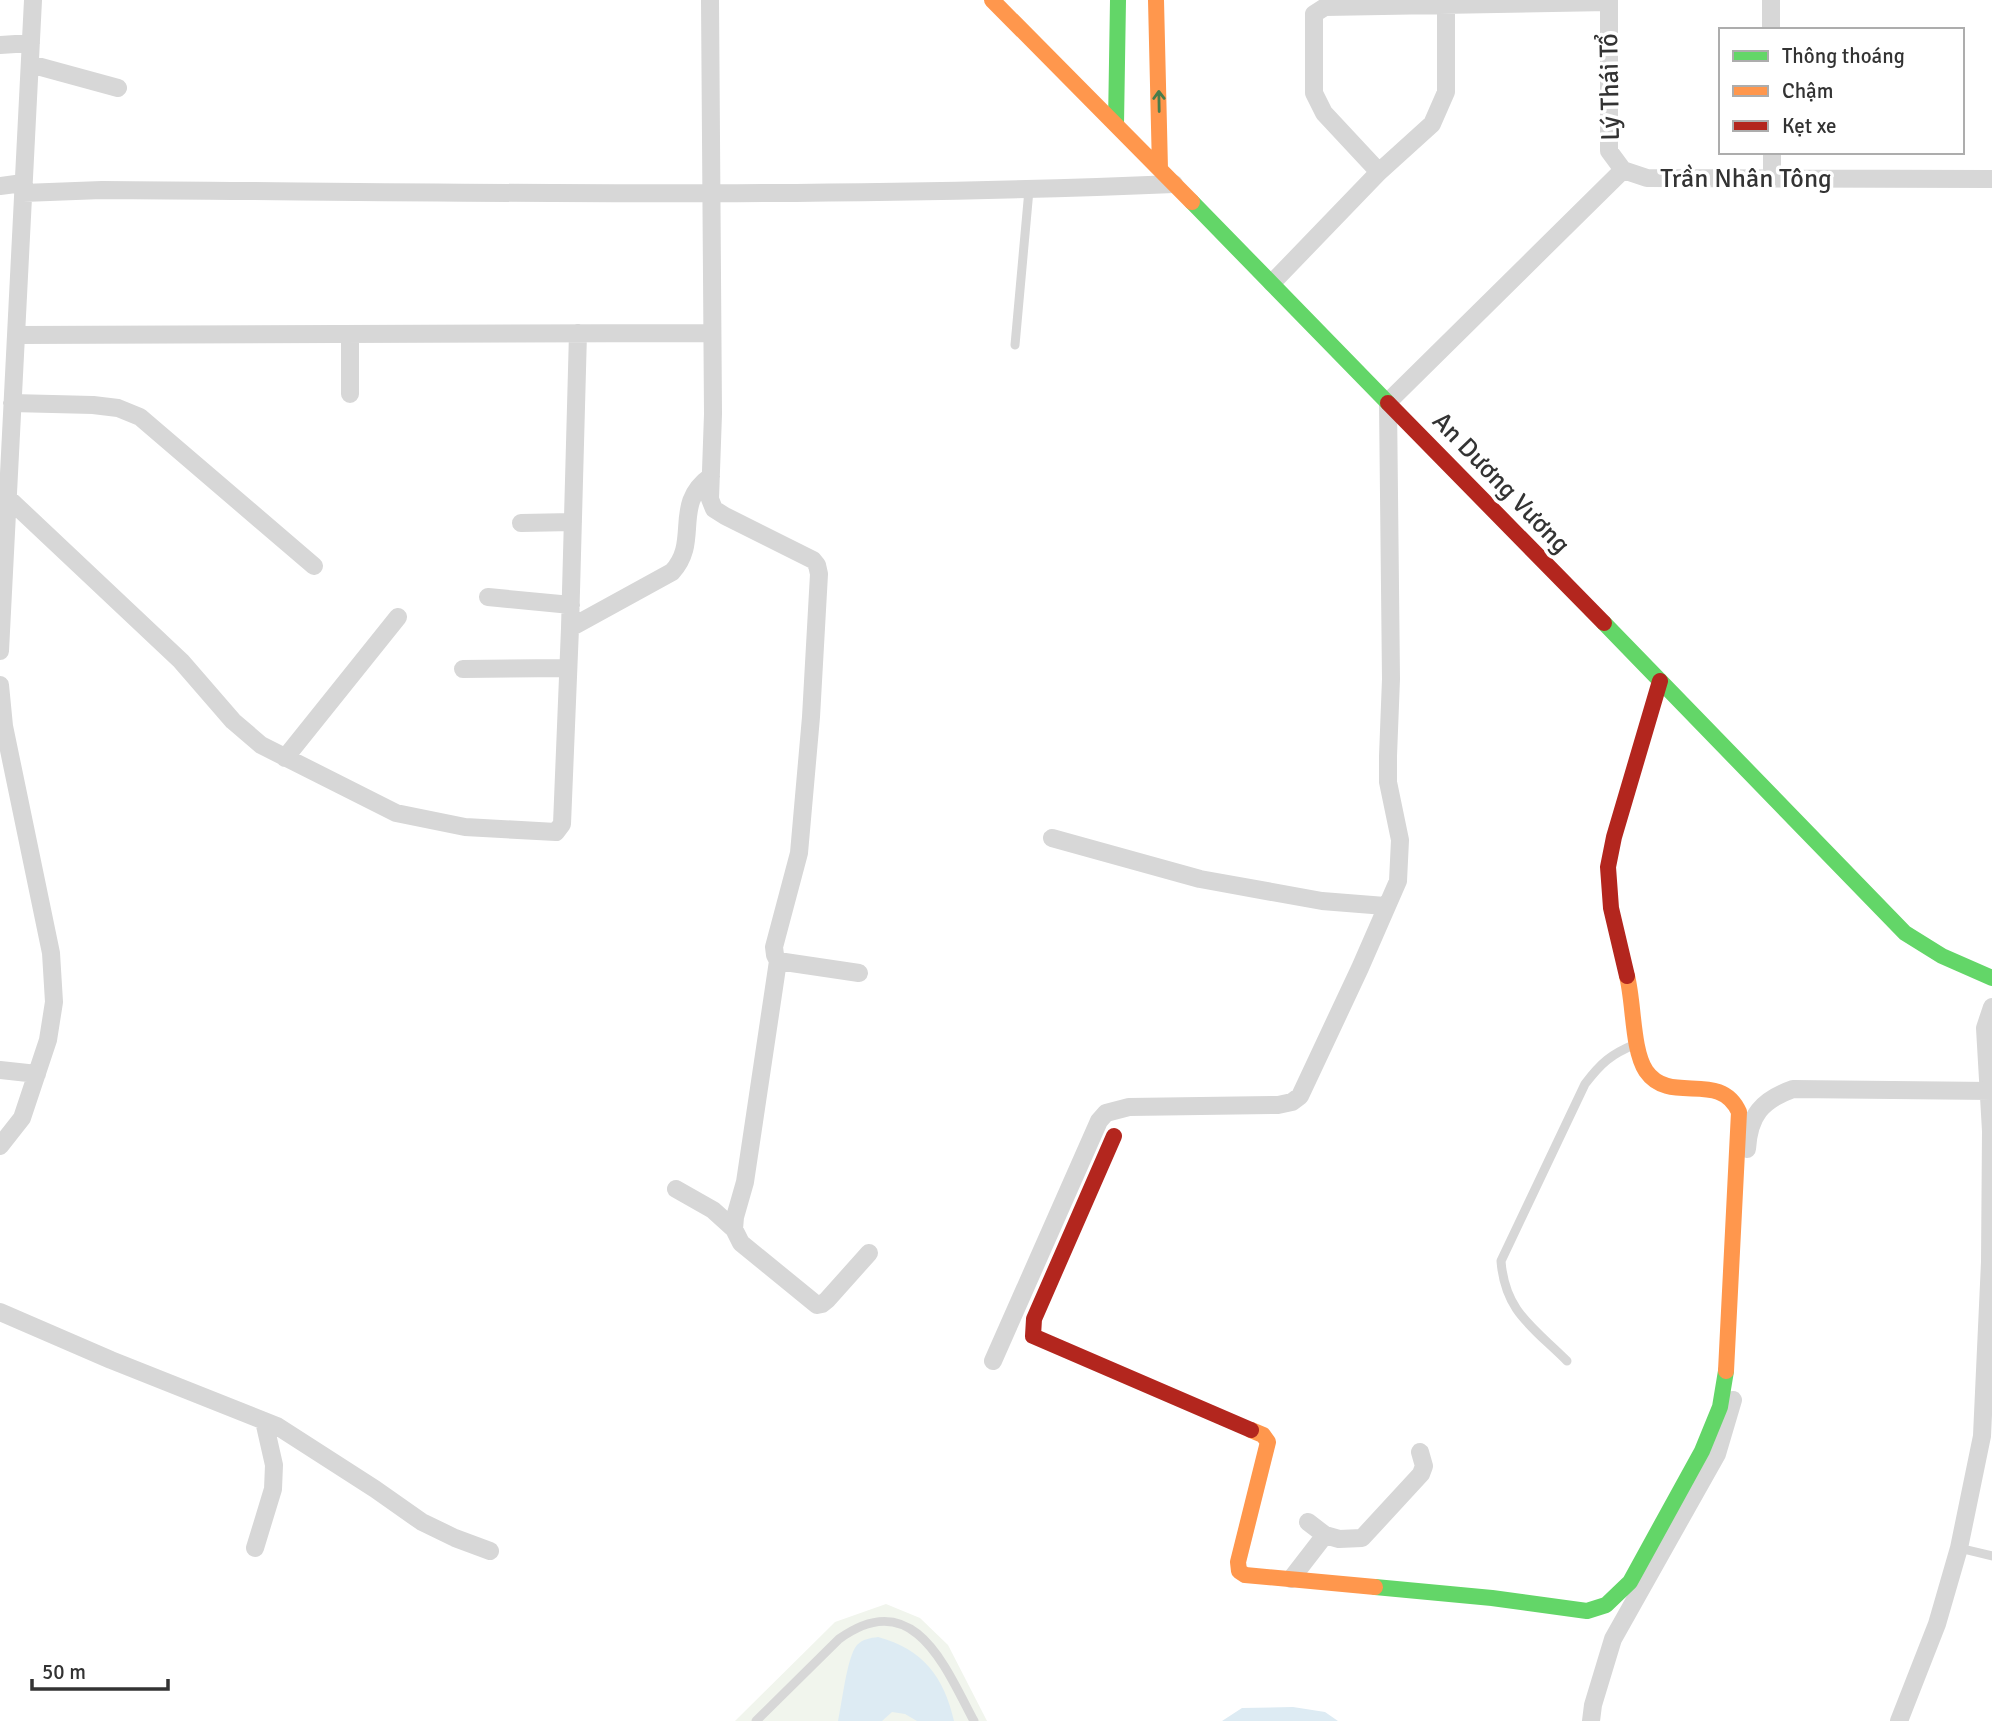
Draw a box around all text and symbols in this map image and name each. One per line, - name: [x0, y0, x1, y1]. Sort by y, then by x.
- legend: [1719, 28, 1964, 154]
- street label: Lý Thái Tổ: [1593, 33, 1627, 141]
- text: Thông thoáng: [1782, 43, 1905, 69]
- text: Chậm: [1782, 78, 1834, 104]
- one-way arrow: [1152, 89, 1165, 112]
- text: Kẹt xe: [1782, 113, 1836, 139]
- street label: Trần Nhân Tông: [1660, 163, 1832, 195]
- street label: An Dương Vương: [1426, 406, 1576, 560]
- scale bar: [32, 1648, 168, 1692]
- text: 50 m: [42, 1659, 86, 1685]

